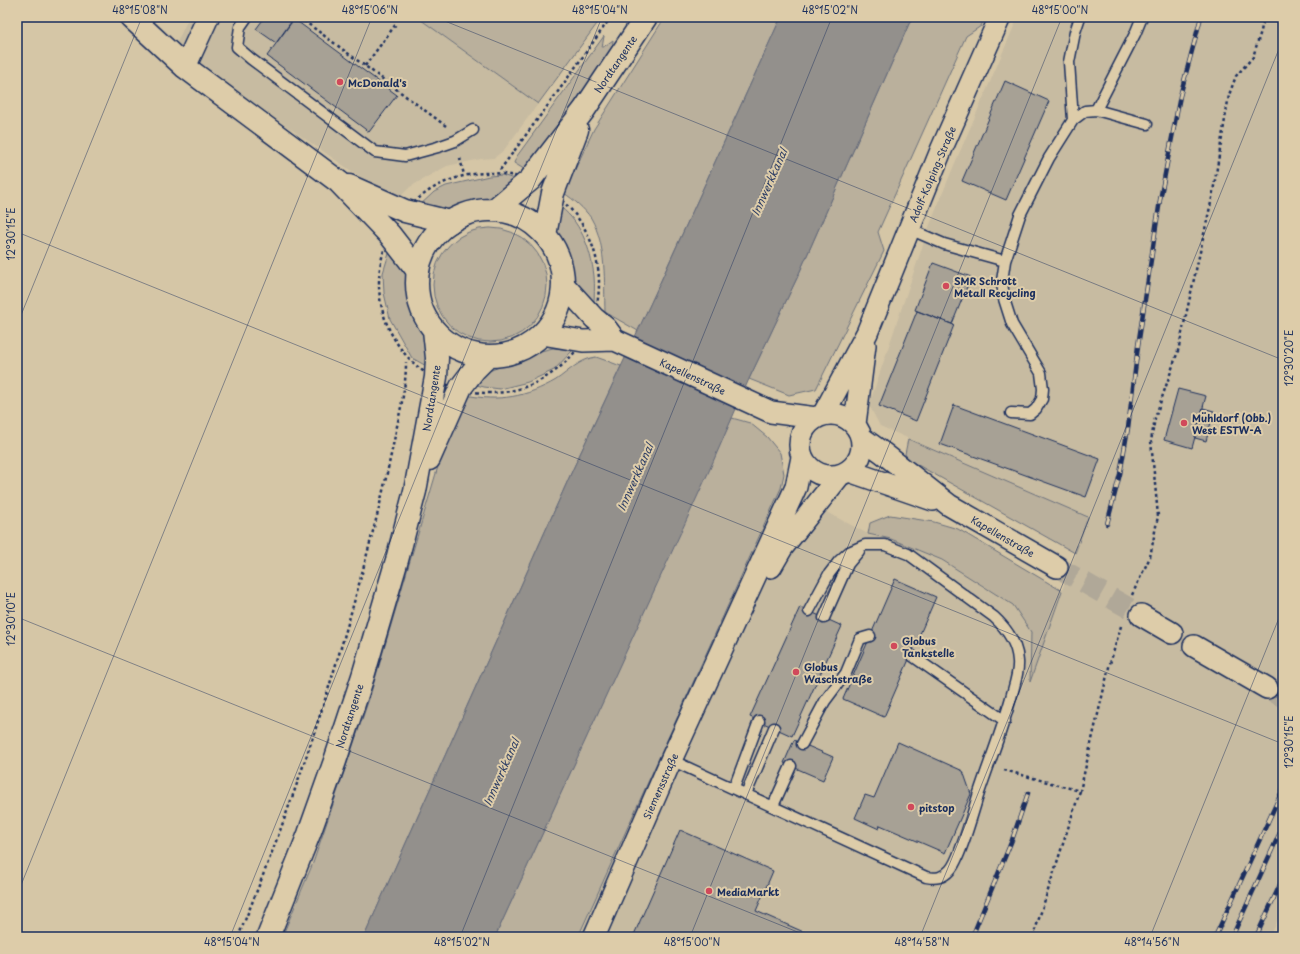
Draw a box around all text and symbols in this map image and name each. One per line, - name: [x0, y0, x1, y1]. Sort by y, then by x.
- text: 48°15'08"N: [112, 2, 168, 17]
- text: 48°15'06"N: [342, 2, 398, 17]
- text: 48°15'04"N: [572, 2, 628, 17]
- text: 48°15'02"N: [802, 2, 858, 17]
- text: 48°15'00"N: [1032, 2, 1088, 17]
- street label: Nordtangente: [590, 32, 640, 96]
- place label: McDonald's: [348, 75, 407, 90]
- marker: McDonald's: [335, 77, 345, 87]
- street label: Adolf-Kolping-Straße: [905, 124, 959, 224]
- water label: Innwerkkanal: [747, 144, 792, 218]
- text: 12°30'15"E: [3, 207, 18, 261]
- place label: SMR Schrott Metall Recycling: [954, 273, 1036, 301]
- marker: SMR Schrott Metall Recycling: [941, 281, 951, 291]
- text: 12°30'20"E: [1281, 330, 1296, 386]
- street label: Kapellenstraße: [658, 354, 728, 398]
- street label: Nordtangente: [418, 363, 444, 432]
- place label: Mühldorf (Obb.) West ESTW-A: [1192, 410, 1271, 437]
- marker: Mühldorf (Obb.) West ESTW-A: [1179, 418, 1189, 428]
- water label: Innwerkkanal: [613, 439, 658, 513]
- street label: Kapellenstraße: [968, 512, 1038, 560]
- text: 12°30'10"E: [3, 592, 18, 646]
- place label: Globus Tankstelle: [902, 633, 955, 660]
- marker: Globus Tankstelle: [889, 641, 899, 651]
- place label: Globus Waschstraße: [804, 659, 872, 686]
- marker: Globus Waschstraße: [791, 667, 801, 677]
- street label: Nordtangente: [331, 681, 367, 750]
- text: 12°30'15"E: [1281, 715, 1296, 769]
- water label: Innwerkkanal: [479, 734, 524, 808]
- street label: Siemensstraße: [639, 751, 681, 821]
- place label: pitstop: [919, 800, 954, 815]
- marker: pitstop: [906, 802, 916, 812]
- place label: MediaMarkt: [717, 884, 780, 899]
- marker: MediaMarkt: [704, 886, 714, 896]
- text: 48°15'04"N: [204, 934, 260, 949]
- text: 48°15'02"N: [434, 934, 490, 949]
- text: 48°15'00"N: [664, 934, 720, 949]
- text: 48°14'58"N: [895, 934, 950, 949]
- text: 48°14'56"N: [1124, 934, 1180, 949]

